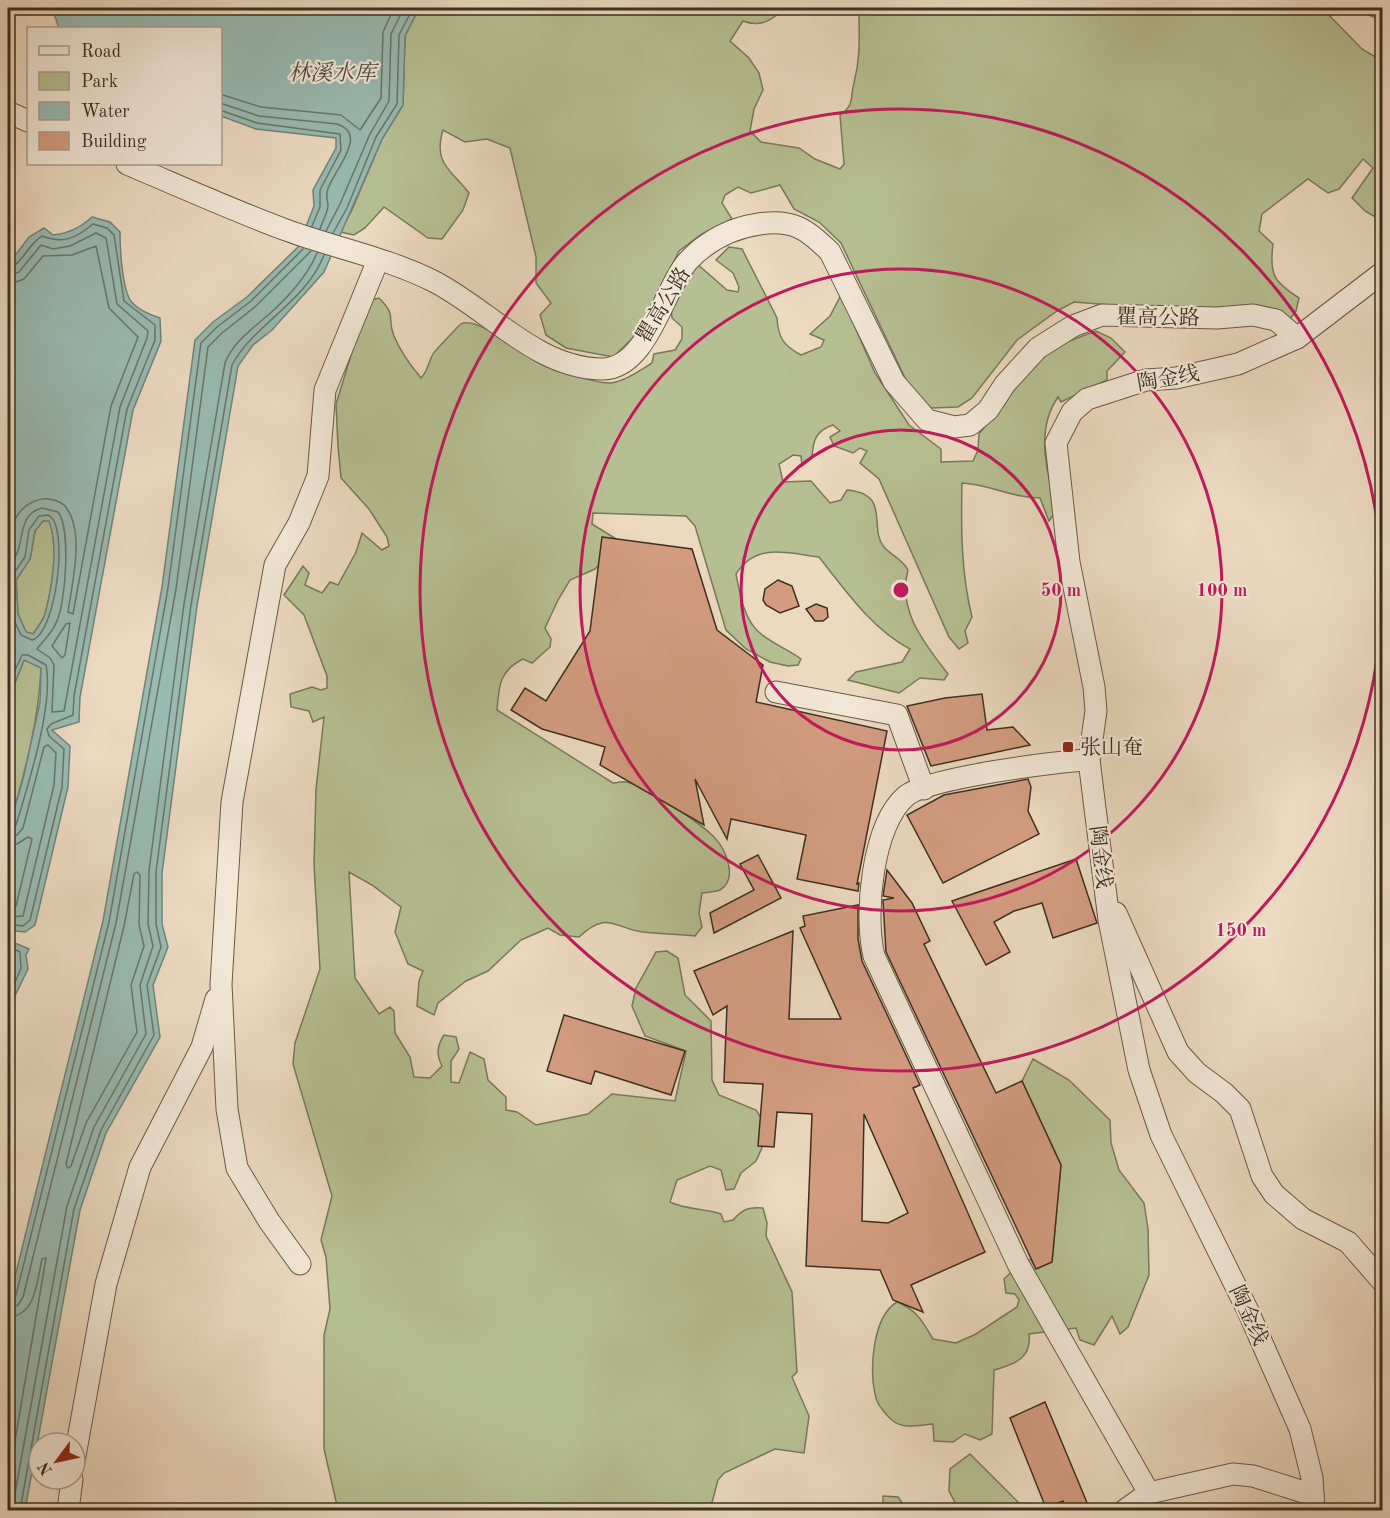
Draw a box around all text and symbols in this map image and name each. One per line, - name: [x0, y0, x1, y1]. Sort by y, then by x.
- legend: [27, 27, 222, 165]
- text: Road: [81, 43, 121, 61]
- water label: 林溪水库: [288, 61, 380, 85]
- text: Park: [81, 73, 118, 91]
- text: Water: [81, 103, 130, 121]
- text: Building: [81, 133, 147, 151]
- street label: 瞿高公路: [632, 263, 695, 347]
- street label: 瞿高公路: [1116, 305, 1200, 330]
- street label: 陶金线: [1135, 362, 1201, 395]
- centre of rings: [891, 580, 911, 600]
- text: 50 m: [1041, 582, 1081, 600]
- text: 100 m: [1197, 582, 1247, 600]
- place label: 张山奄: [1080, 736, 1143, 759]
- marker: 张山奄: [1061, 740, 1075, 754]
- street label: 陶金线: [1085, 824, 1116, 890]
- text: 150 m: [1216, 922, 1266, 940]
- street label: 陶金线: [1225, 1282, 1272, 1349]
- north arrow: [27, 1431, 87, 1491]
- text: N: [36, 1458, 56, 1478]

